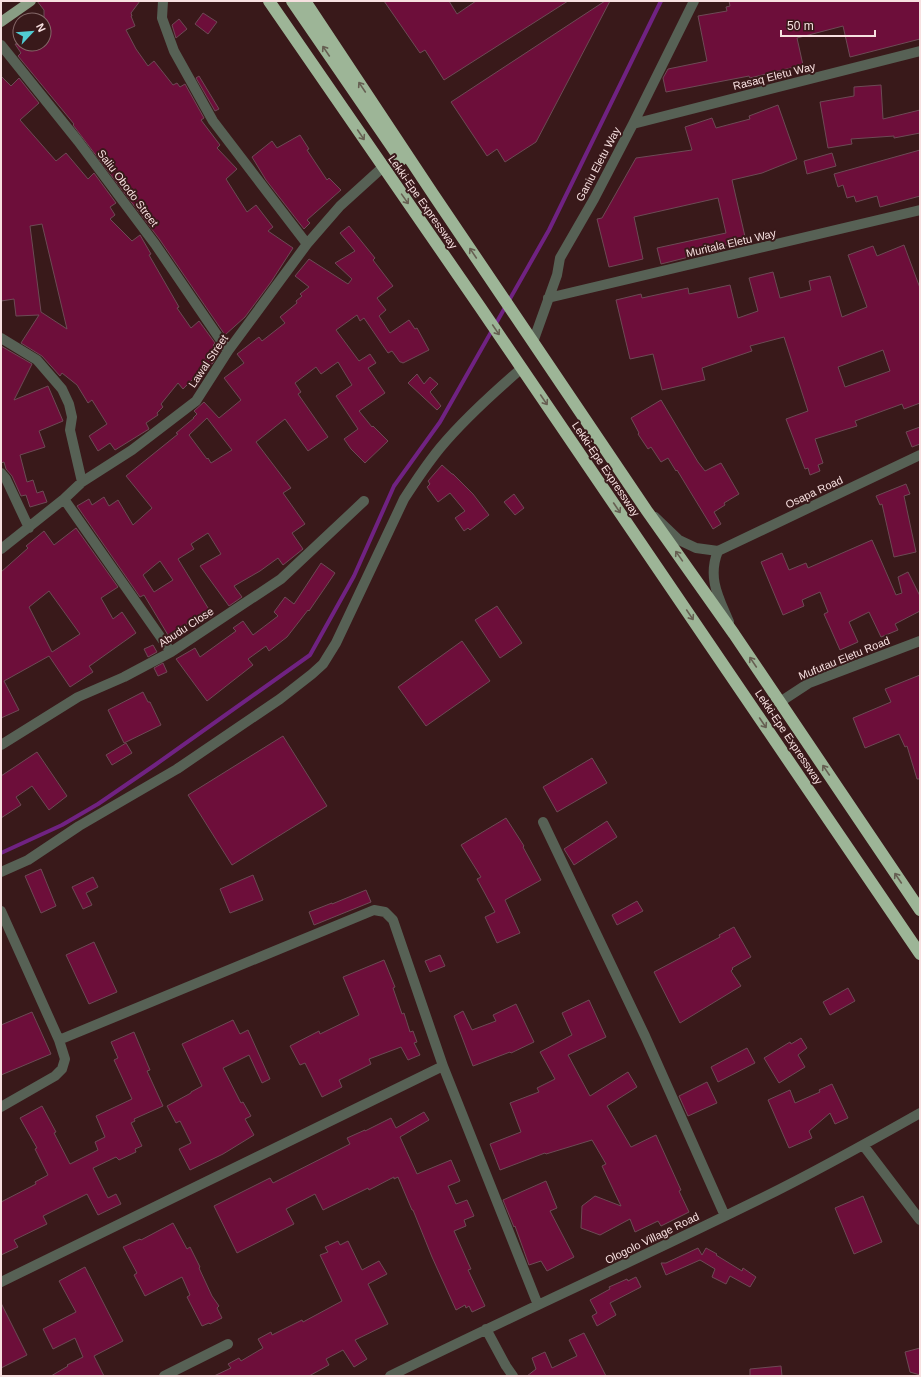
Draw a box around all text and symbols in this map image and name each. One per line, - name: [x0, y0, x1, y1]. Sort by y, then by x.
- north arrow: [12, 12, 52, 52]
- scale bar: [781, 12, 875, 38]
- text: 50 m: [787, 19, 814, 33]
- text: N: [34, 21, 48, 34]
- one-way arrow: [322, 45, 330, 57]
- street label: Rasaq Eletu Way: [732, 60, 817, 92]
- one-way arrow: [358, 81, 366, 92]
- street label: Ganiu Eletu Way: [573, 124, 623, 203]
- one-way arrow: [357, 129, 365, 140]
- street label: Saliu Obodo Street: [95, 147, 161, 229]
- street label: Lekki-Epe Expressway: [386, 153, 460, 251]
- one-way arrow: [401, 194, 409, 205]
- street label: Muritala Eletu Way: [685, 227, 778, 259]
- one-way arrow: [468, 247, 476, 259]
- one-way arrow: [492, 324, 500, 335]
- street label: Lawal Street: [186, 332, 230, 390]
- one-way arrow: [540, 394, 548, 405]
- street label: Lekki-Epe Expressway: [570, 420, 642, 519]
- street label: Osapa Road: [783, 474, 845, 510]
- one-way arrow: [613, 502, 621, 513]
- one-way arrow: [675, 550, 683, 561]
- street label: Abudu Close: [156, 605, 216, 649]
- one-way arrow: [686, 609, 694, 620]
- street label: Mufutau Eletu Road: [797, 634, 891, 682]
- one-way arrow: [749, 657, 757, 668]
- street label: Lekki-Epe Expressway: [753, 688, 825, 787]
- one-way arrow: [759, 717, 767, 728]
- one-way arrow: [821, 764, 829, 776]
- one-way arrow: [894, 873, 902, 884]
- street label: Ologolo Village Road: [603, 1210, 701, 1266]

